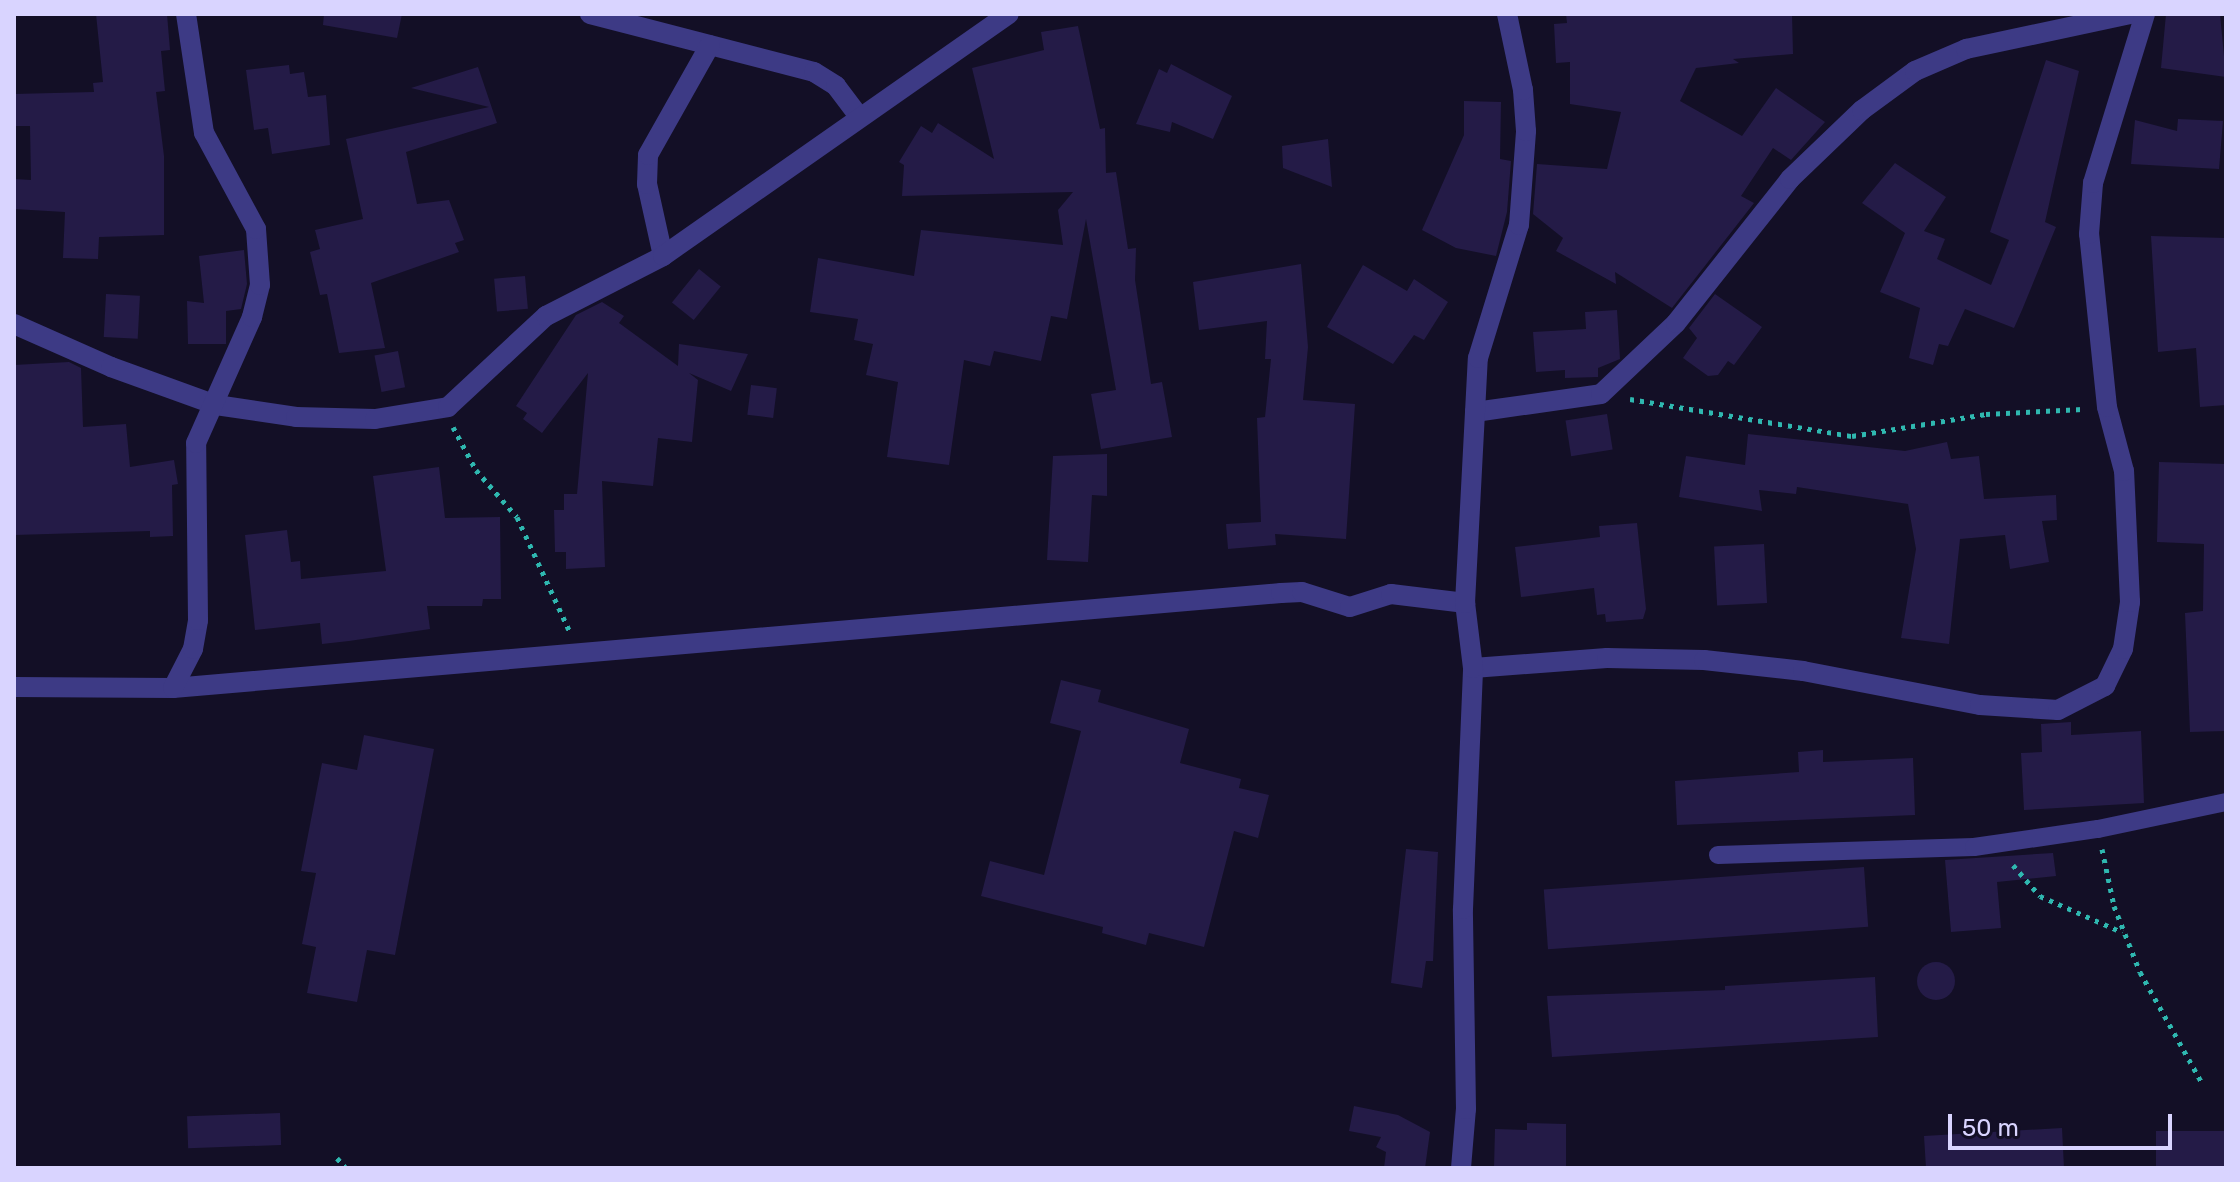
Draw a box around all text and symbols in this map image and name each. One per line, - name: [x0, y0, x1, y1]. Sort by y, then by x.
- scale bar: [1952, 1098, 2176, 1148]
- text: 50 m: [1962, 1114, 2019, 1142]

